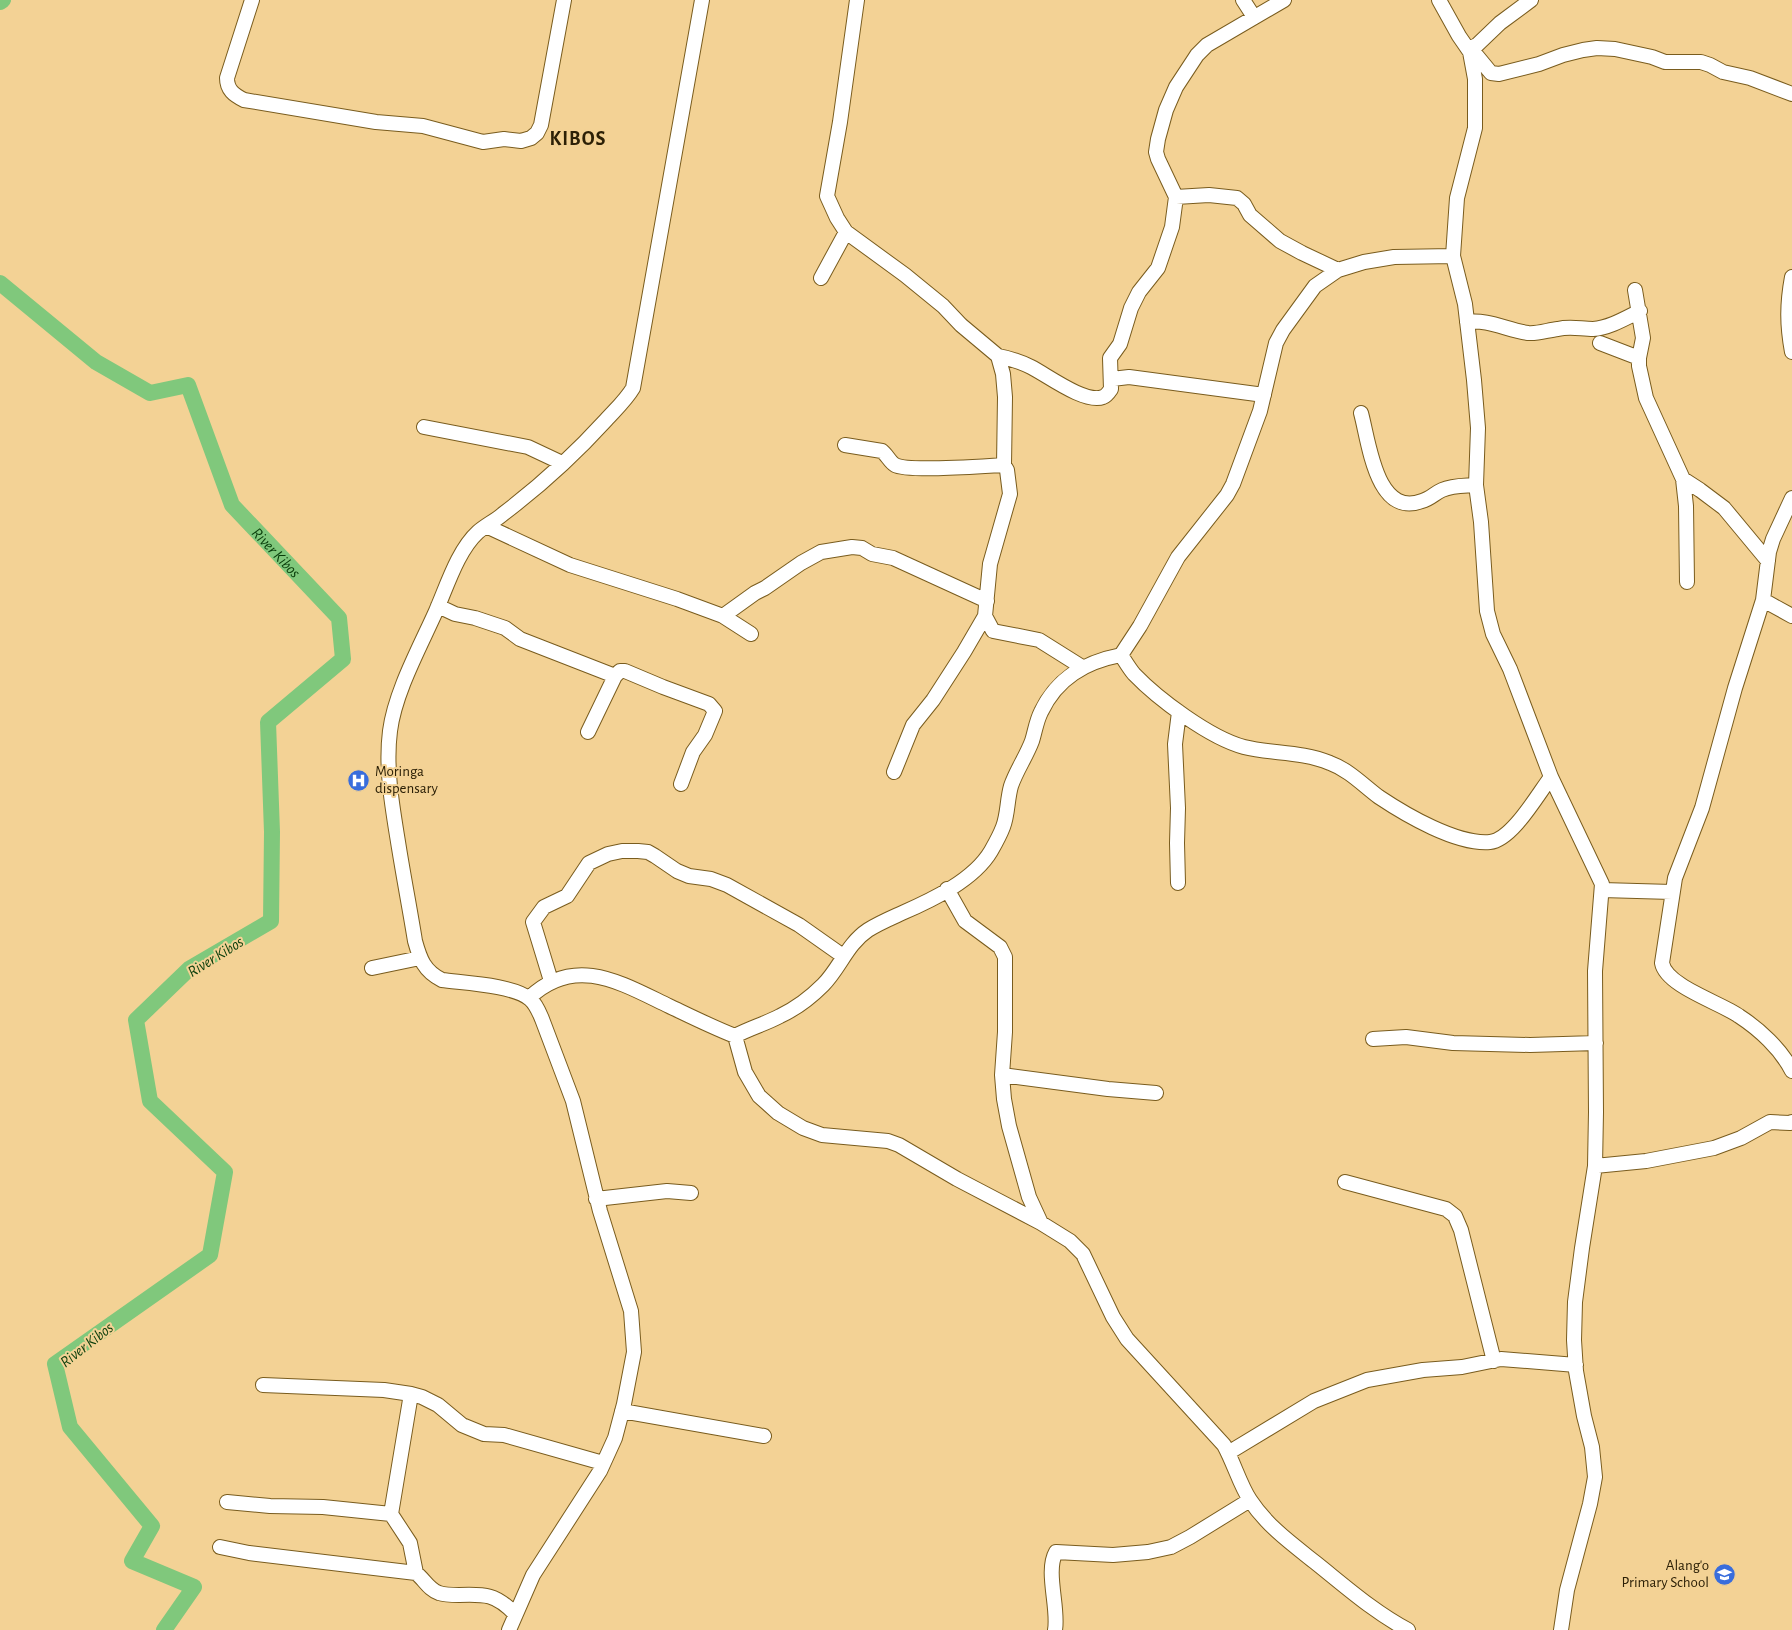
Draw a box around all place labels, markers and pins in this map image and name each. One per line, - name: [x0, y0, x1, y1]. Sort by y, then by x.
- place label: Moringa dispensary: [375, 764, 439, 796]
- hospital icon: Moringa dispensary: [347, 768, 371, 792]
- place label: Alang'o Primary School: [1621, 1558, 1709, 1590]
- school or university icon: Alang'o Primary School: [1713, 1562, 1737, 1586]

